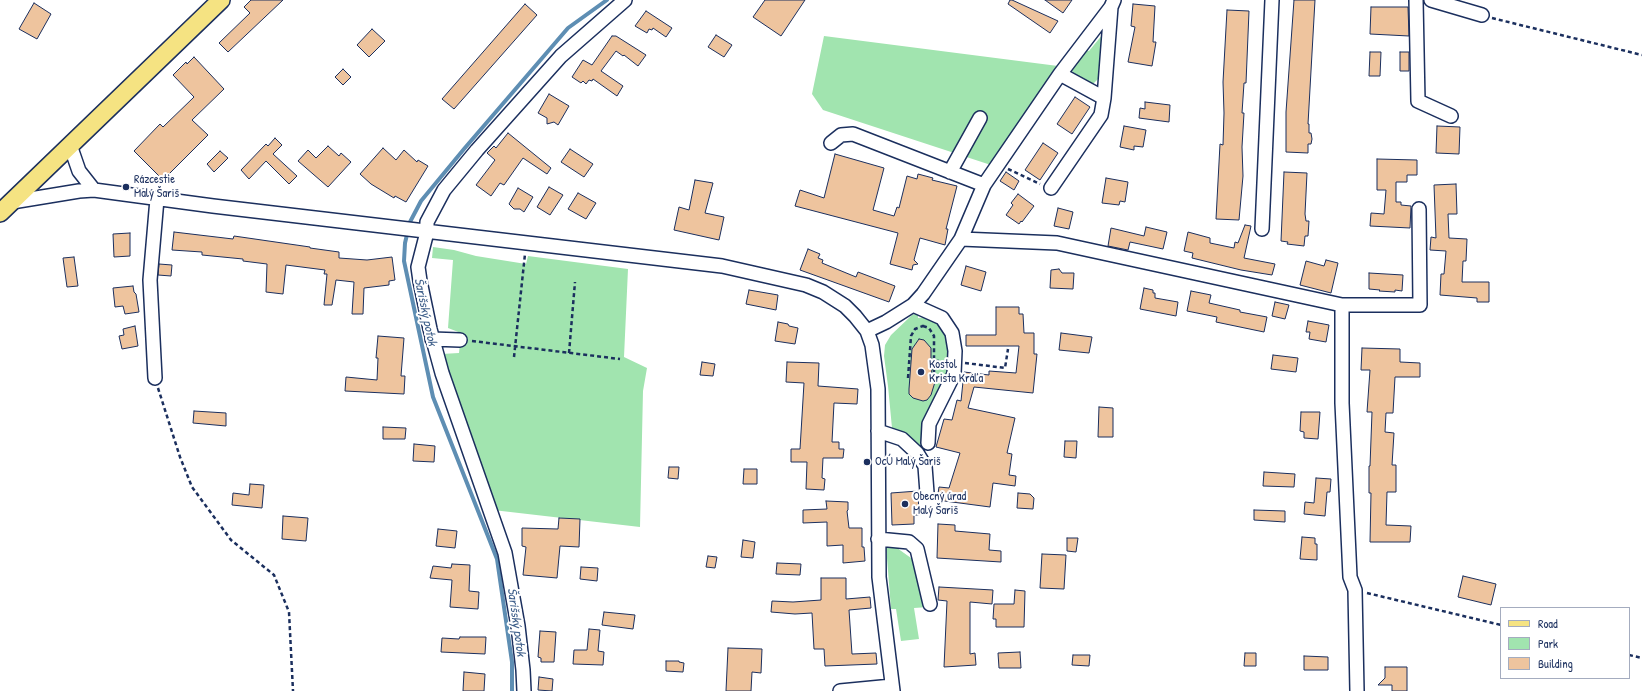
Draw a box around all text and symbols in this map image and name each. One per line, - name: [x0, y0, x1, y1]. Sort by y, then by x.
- place label: Rázcestie Malý Šariš: [134, 173, 179, 201]
- marker: Rázcestie Malý Šariš: [121, 182, 131, 192]
- water label: Šarišský potok: [410, 277, 440, 347]
- place label: Kostol Krista Kráľa: [929, 358, 983, 386]
- marker: Kostol Krista Kráľa: [916, 367, 926, 377]
- place label: OcÚ Malý Šariš: [875, 455, 941, 469]
- marker: OcÚ Malý Šariš: [862, 457, 872, 467]
- place label: Obecný úrad Malý Šariš: [913, 490, 966, 518]
- marker: Obecný úrad Malý Šariš: [900, 499, 910, 509]
- water label: Šarišský potok: [503, 587, 529, 657]
- legend: [1500, 607, 1630, 679]
- text: Road: [1538, 615, 1558, 632]
- text: Park: [1538, 635, 1558, 652]
- text: Building: [1538, 655, 1573, 672]

